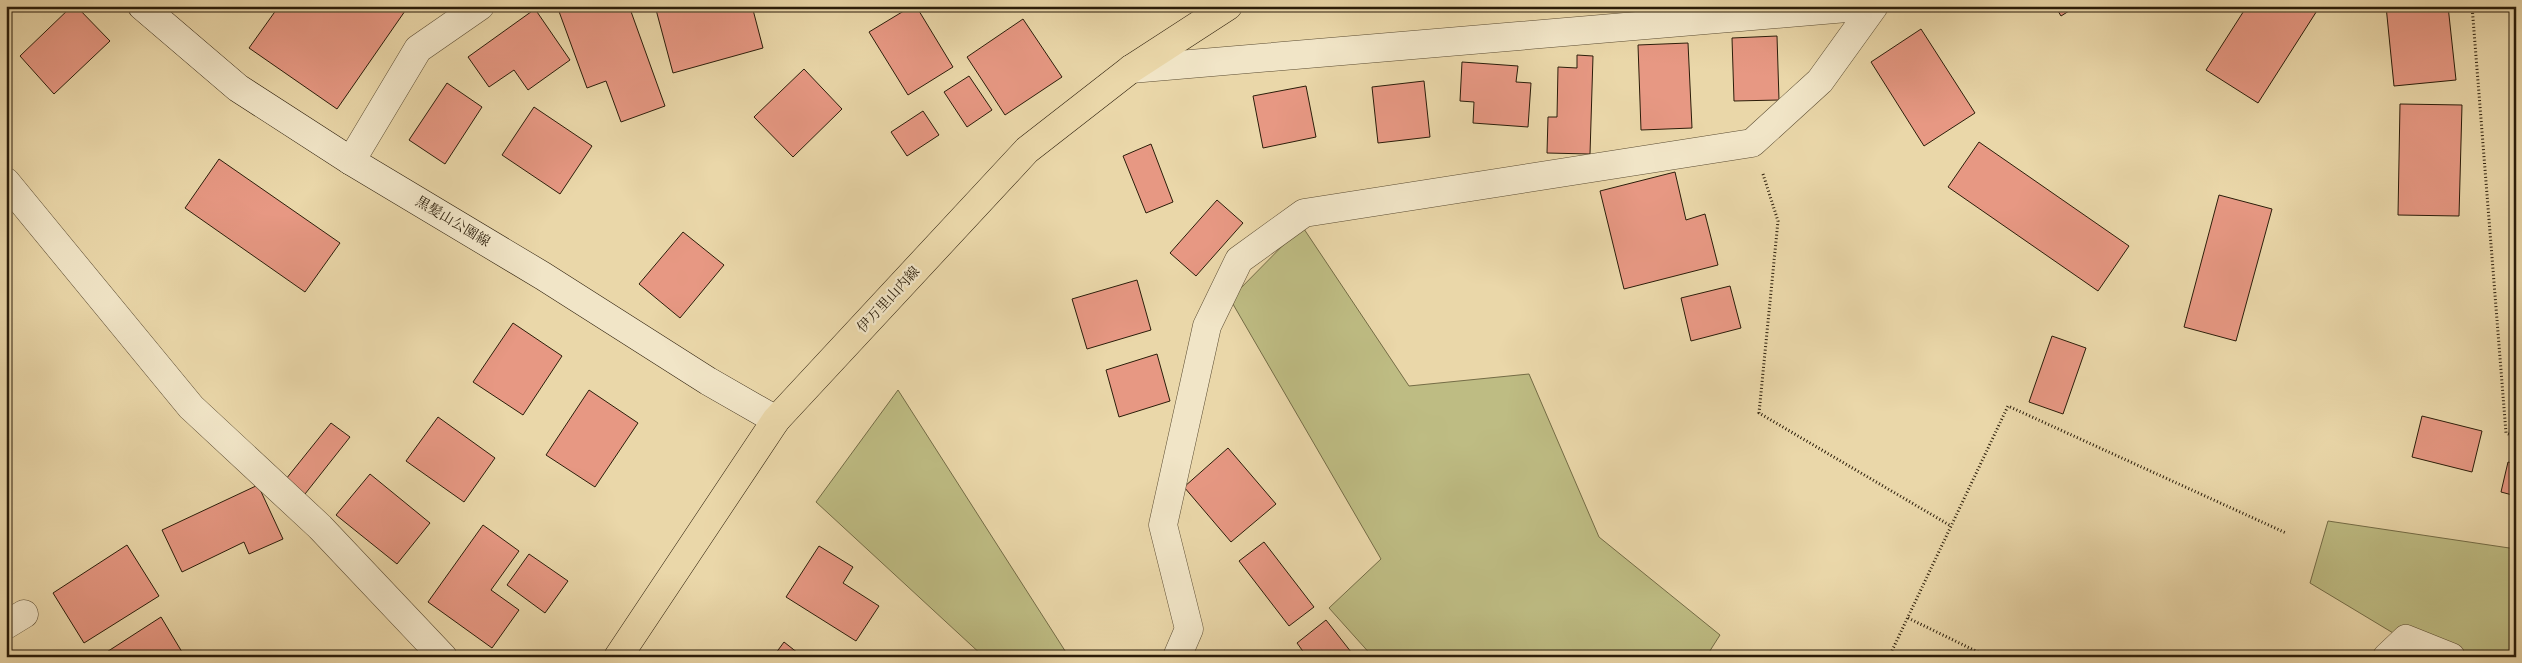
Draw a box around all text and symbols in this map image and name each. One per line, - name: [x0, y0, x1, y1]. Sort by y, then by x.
- street label: 黒髪山公園線: [412, 192, 494, 251]
- street label: 伊万里山内線: [853, 262, 924, 337]

